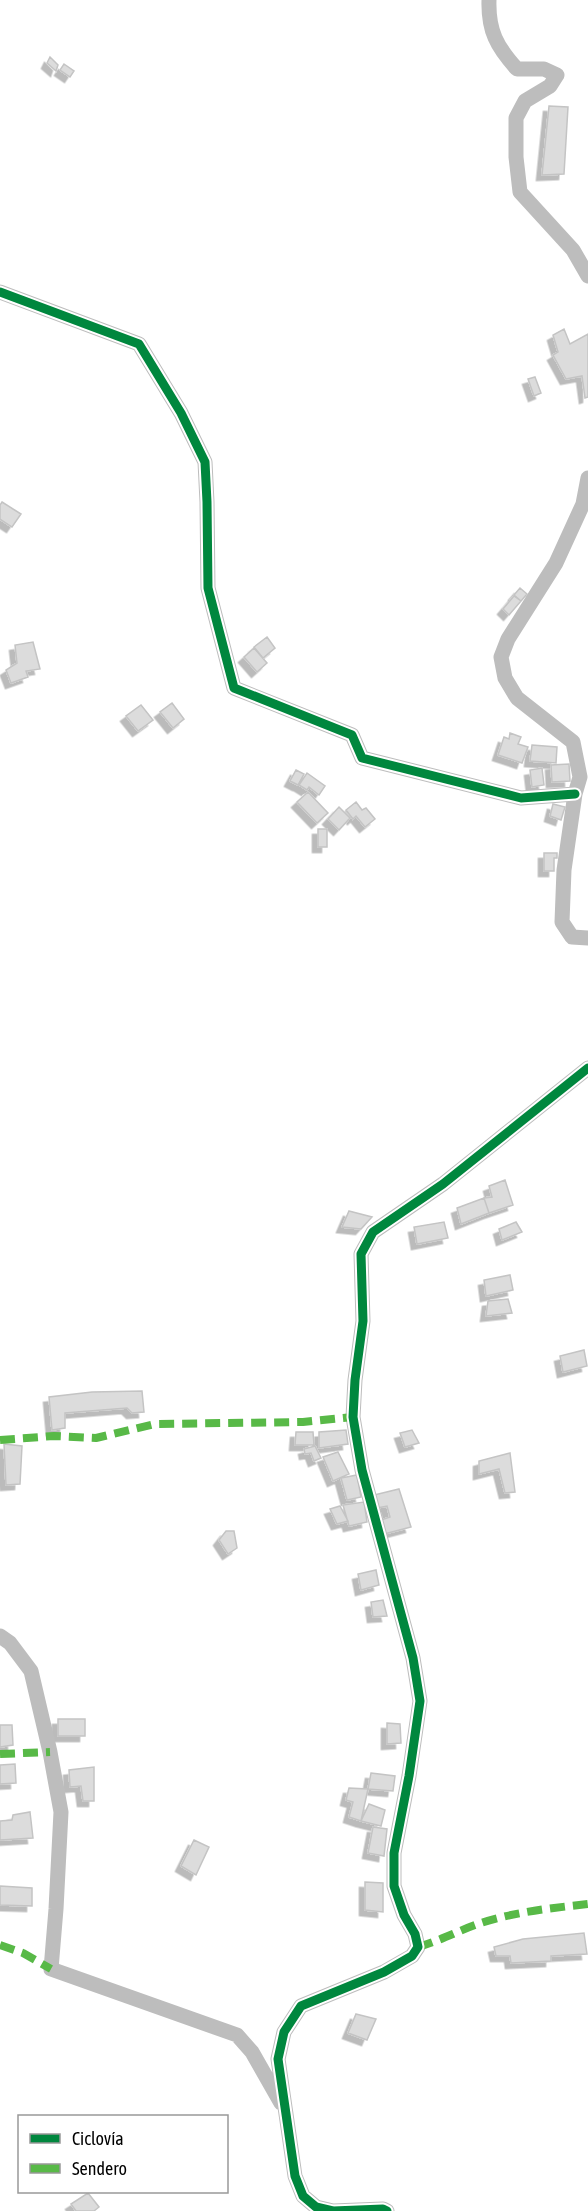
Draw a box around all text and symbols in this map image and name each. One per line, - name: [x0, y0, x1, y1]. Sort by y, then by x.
- legend: [18, 2115, 228, 2193]
- text: Ciclovía: [72, 2128, 124, 2149]
- text: Sendero: [72, 2158, 127, 2179]

